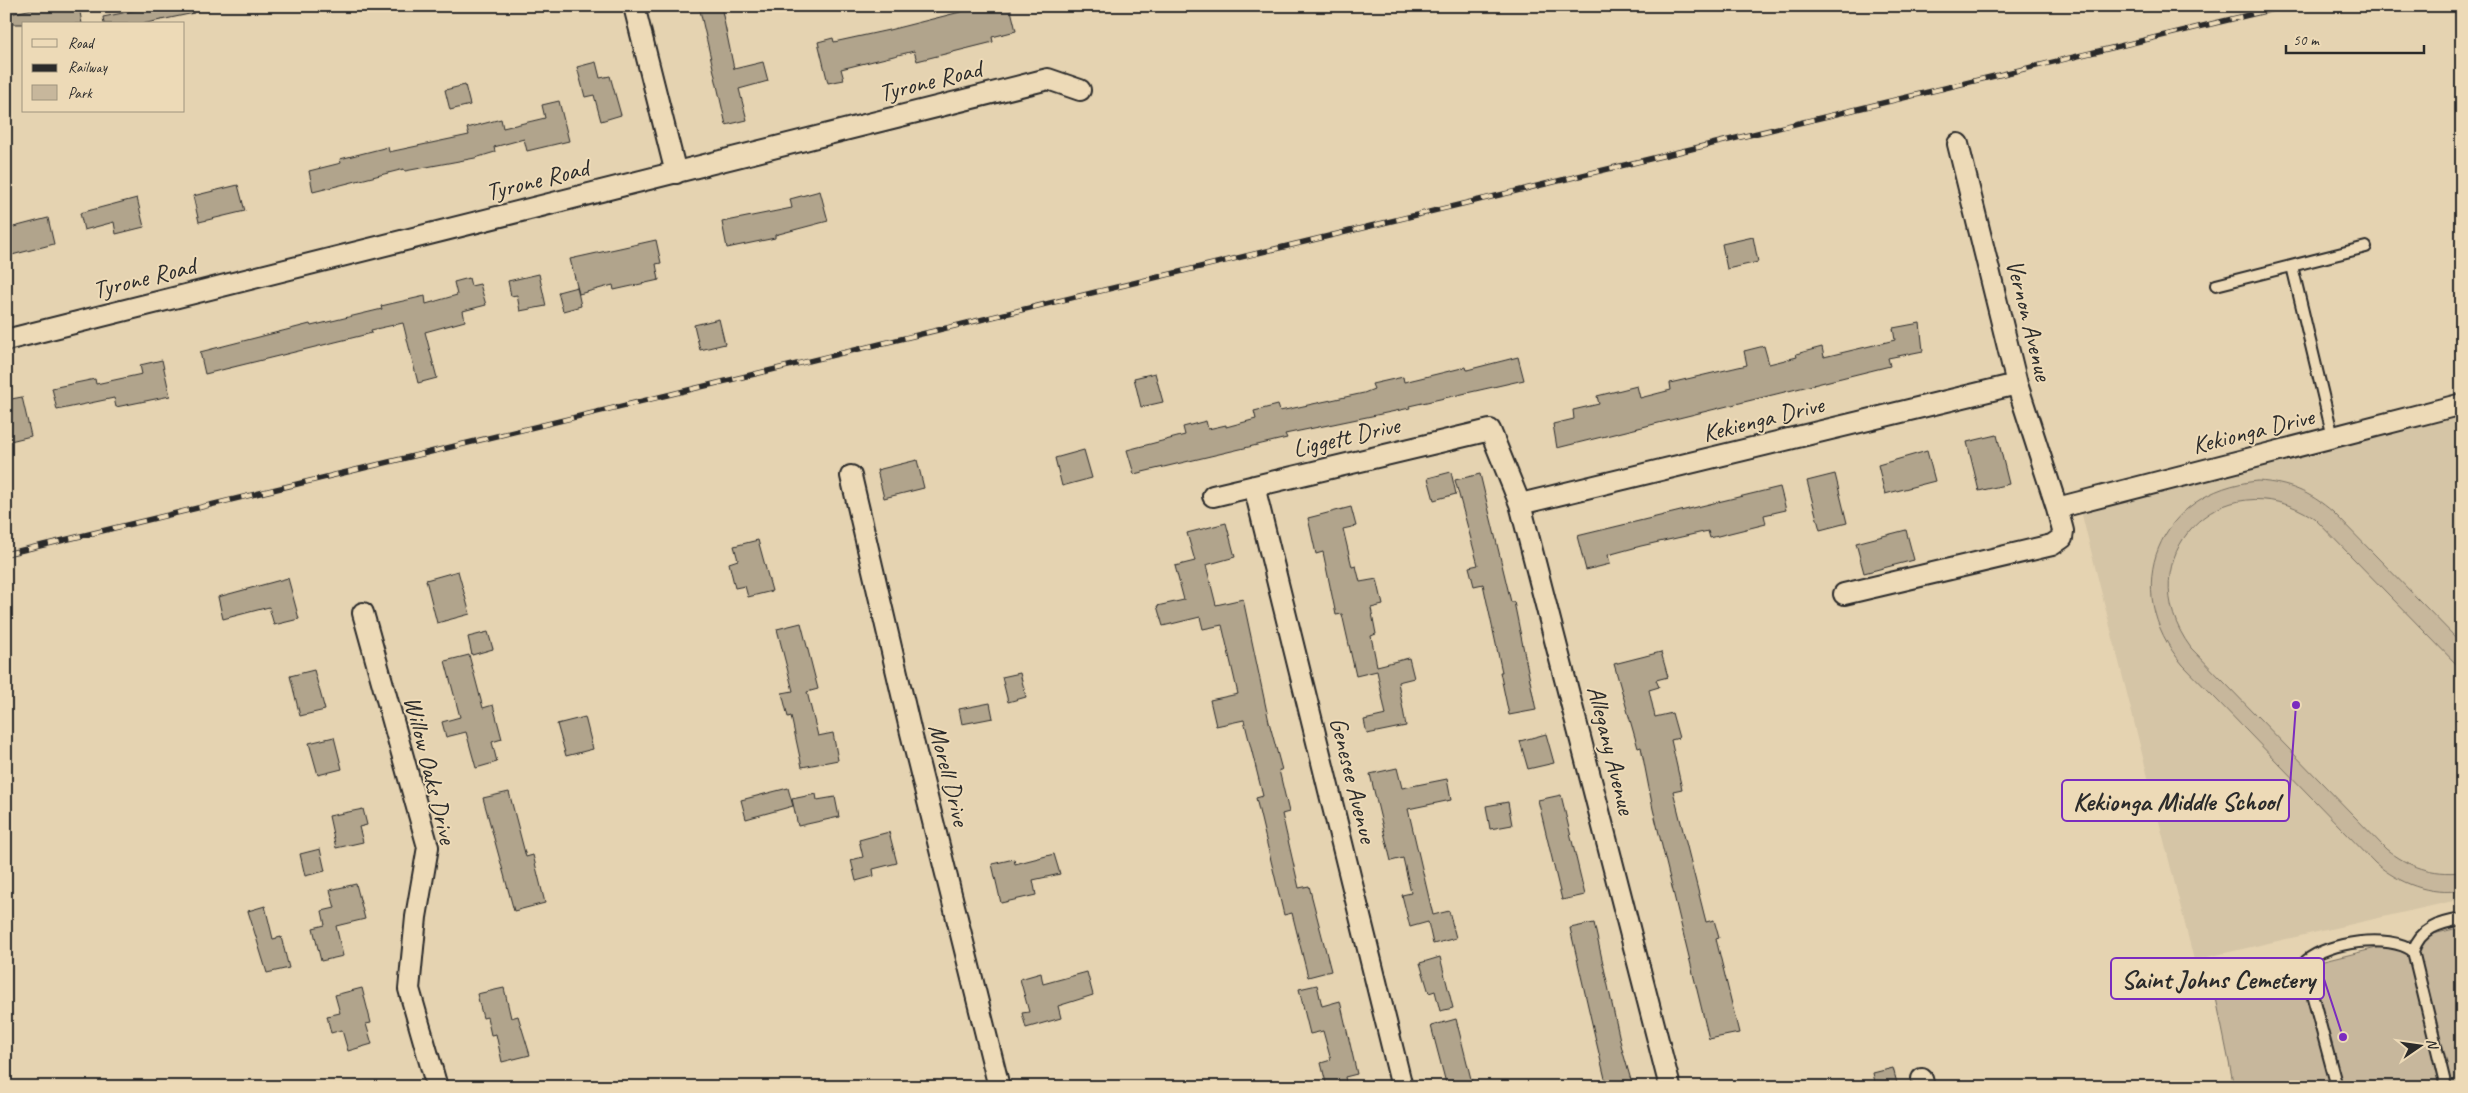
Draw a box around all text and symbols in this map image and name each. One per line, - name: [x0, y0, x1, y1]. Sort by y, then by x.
- legend: [22, 22, 185, 112]
- scale bar: [2286, 22, 2423, 54]
- text: 50 m: [2293, 31, 2320, 50]
- text: Road: [68, 34, 95, 53]
- street label: Tyrone Road: [875, 52, 989, 109]
- text: Railway: [68, 58, 109, 77]
- text: Park: [68, 84, 93, 103]
- street label: Tyrone Road: [482, 151, 596, 208]
- street label: Tyrone Road: [89, 249, 203, 306]
- street label: Vernon Avenue: [1999, 256, 2060, 386]
- street label: Kekienga Drive: [1699, 388, 1829, 449]
- street label: Kekionga Drive: [2189, 400, 2319, 462]
- street label: Liggett Drive: [1290, 409, 1404, 465]
- street label: Allegany Avenue: [1580, 682, 1643, 819]
- street label: Willow Oaks Drive: [396, 693, 464, 849]
- street label: Genesee Avenue: [1322, 714, 1384, 848]
- street label: Morell Drive: [921, 721, 977, 831]
- callout: Kekionga Middle School: [2062, 780, 2289, 821]
- text: Kekionga Middle School: [2073, 785, 2284, 818]
- callout: Saint Johns Cemetery: [2111, 958, 2324, 999]
- text: Saint Johns Cemetery: [2121, 963, 2318, 996]
- north arrow: [2396, 1020, 2446, 1070]
- text: N: [2423, 1037, 2442, 1052]

